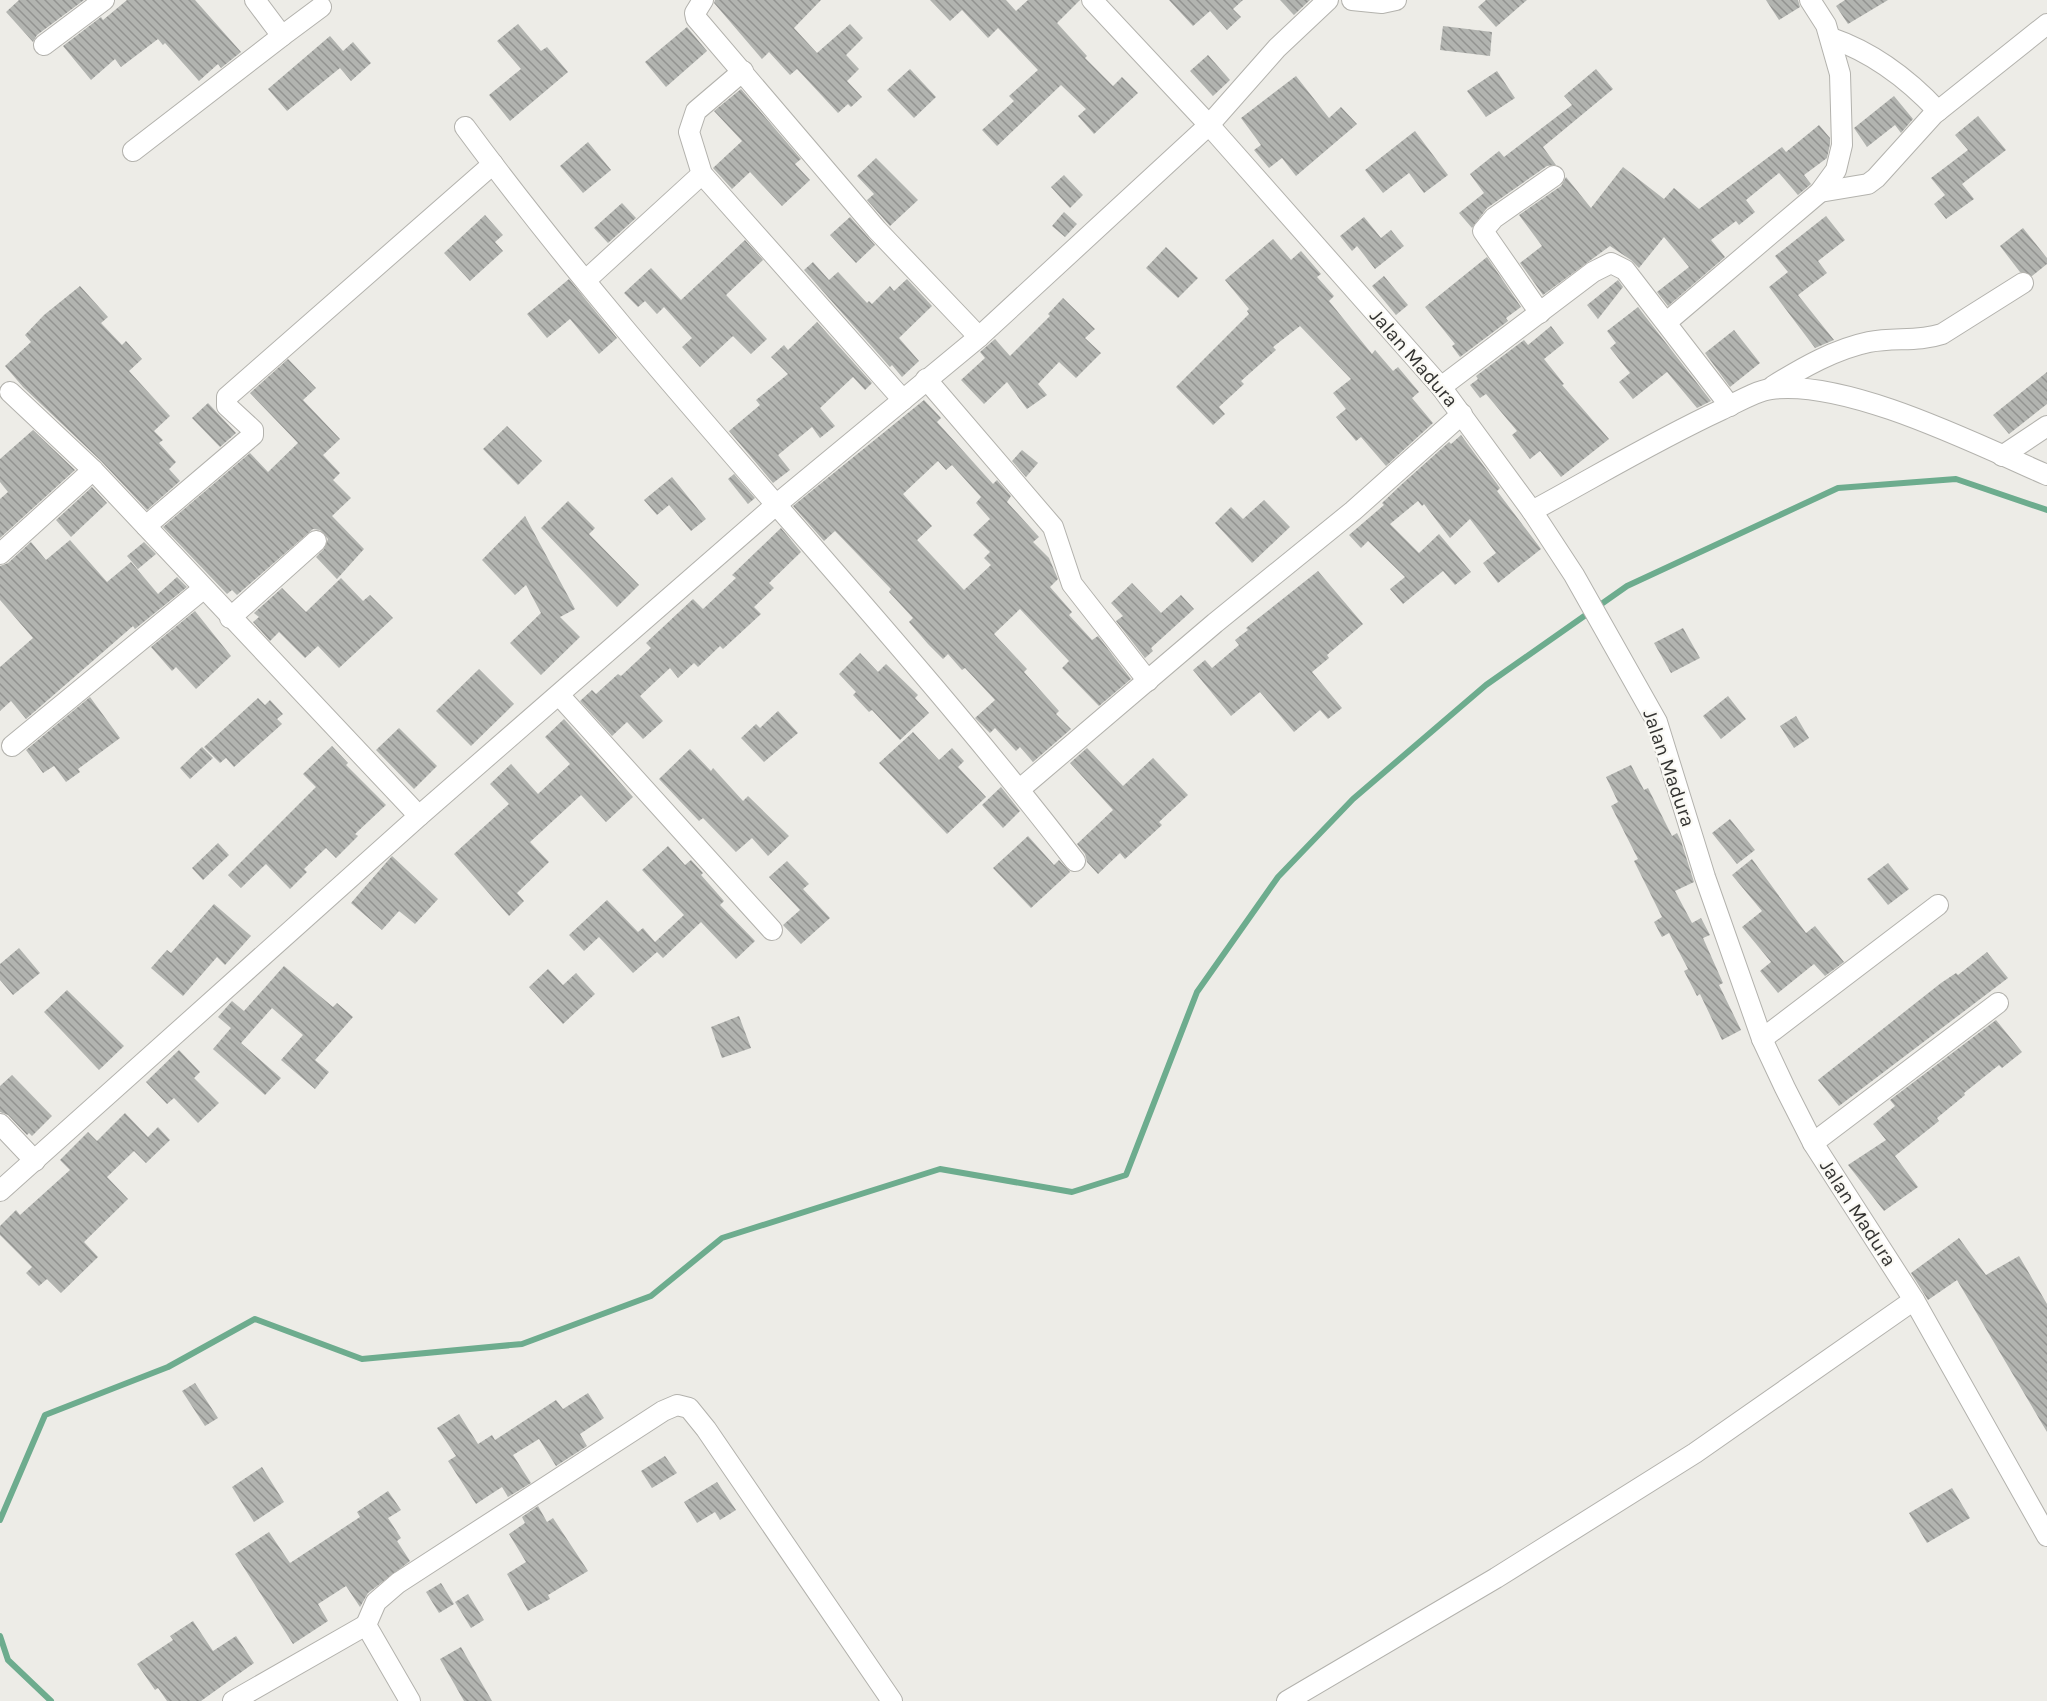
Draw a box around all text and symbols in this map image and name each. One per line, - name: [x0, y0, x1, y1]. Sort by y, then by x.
- street label: Jalan Madura: [1365, 304, 1463, 412]
- street label: Jalan Madura: [1638, 706, 1700, 830]
- street label: Jalan Madura: [1815, 1155, 1901, 1271]

